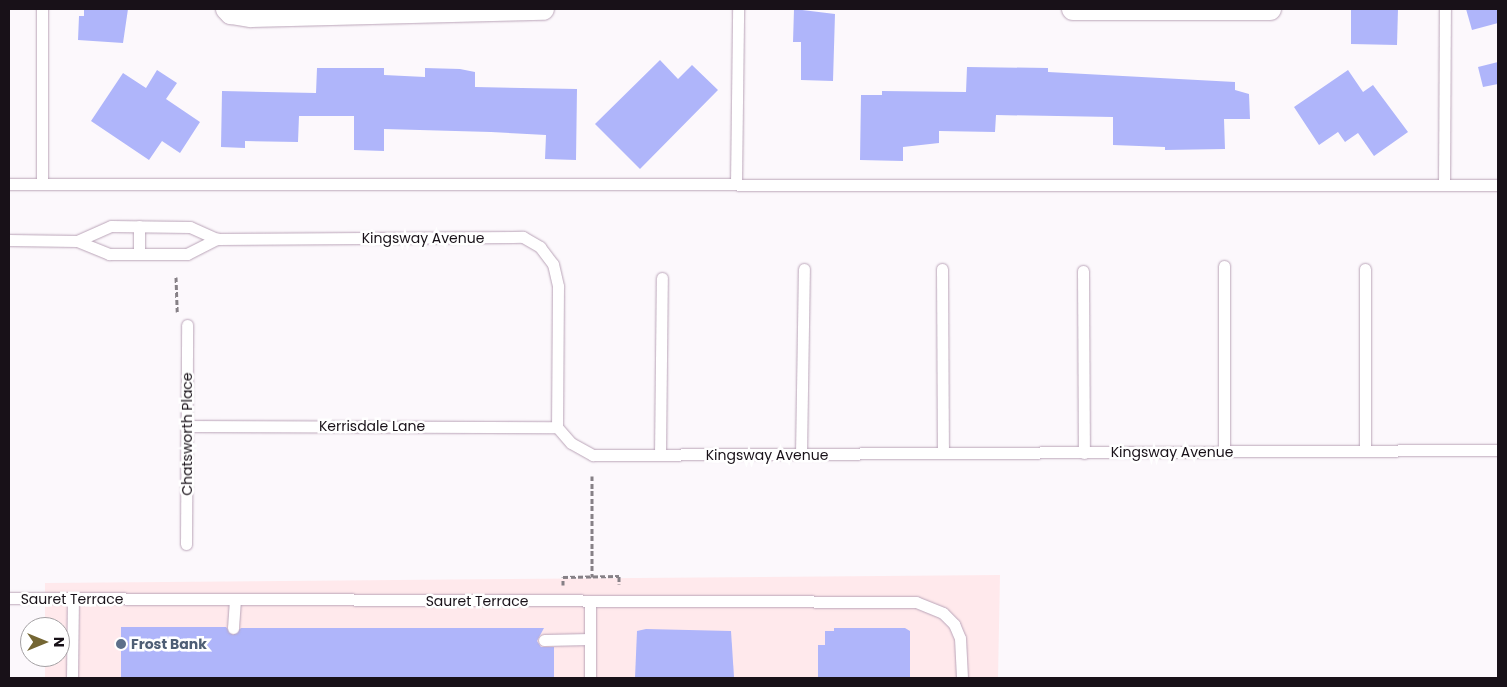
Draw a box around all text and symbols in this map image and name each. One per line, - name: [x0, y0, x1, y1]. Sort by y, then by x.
- street label: Kingsway Avenue: [362, 230, 484, 246]
- street label: Chatsworth Place: [179, 372, 195, 496]
- street label: Kerrisdale Lane: [319, 418, 425, 434]
- street label: Kingsway Avenue: [1111, 444, 1233, 460]
- street label: Kingsway Avenue: [706, 447, 828, 463]
- street label: Sauret Terrace: [21, 591, 123, 607]
- street label: Sauret Terrace: [426, 593, 528, 609]
- north arrow: [20, 617, 70, 667]
- place label: Frost Bank: [131, 636, 207, 652]
- text: N: [49, 637, 69, 647]
- marker: Frost Bank: [115, 638, 127, 650]

